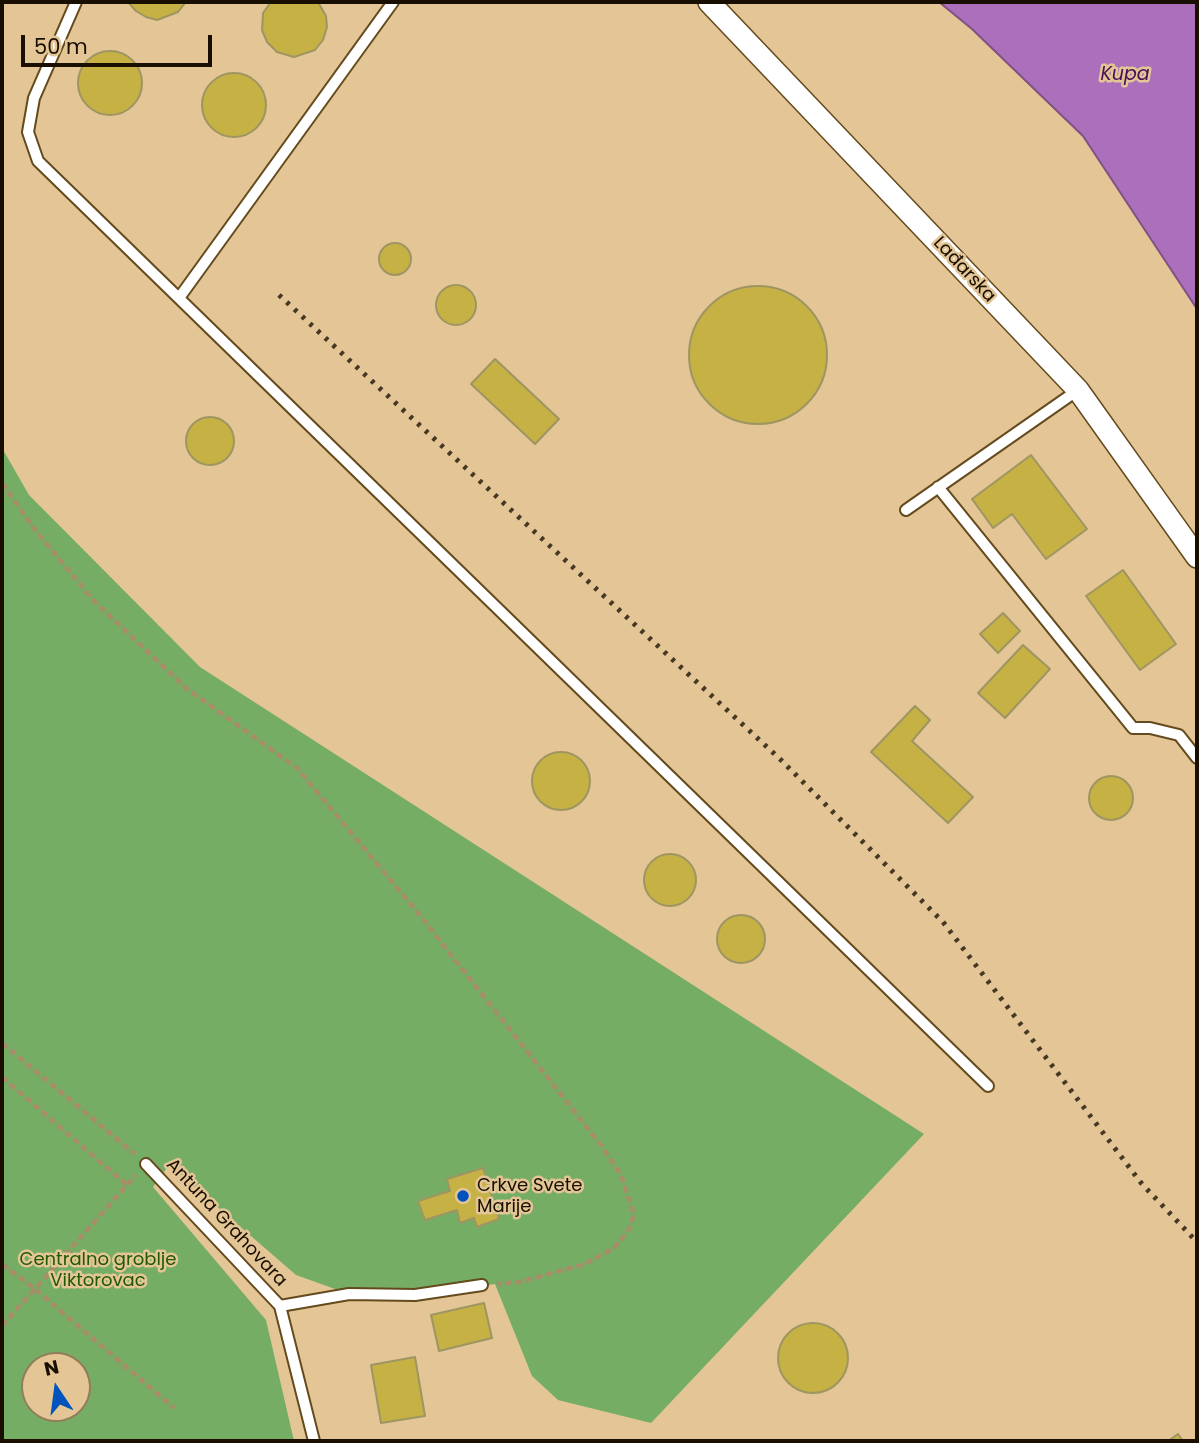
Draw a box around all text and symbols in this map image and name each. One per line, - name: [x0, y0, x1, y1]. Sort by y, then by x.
- scale bar: [24, 21, 215, 65]
- text: 50 m: [34, 32, 88, 61]
- water label: Kupa: [1100, 64, 1150, 86]
- street label: Lađarska: [928, 233, 1000, 307]
- street label: Antuna Grahovara: [161, 1154, 291, 1292]
- place label: Crkve Svete Marije: [477, 1175, 582, 1218]
- marker: Crkve Svete Marije: [455, 1188, 471, 1204]
- park label: Centralno groblje Viktorovac: [20, 1249, 176, 1292]
- north arrow: [21, 1352, 91, 1422]
- text: N: [42, 1353, 62, 1383]

